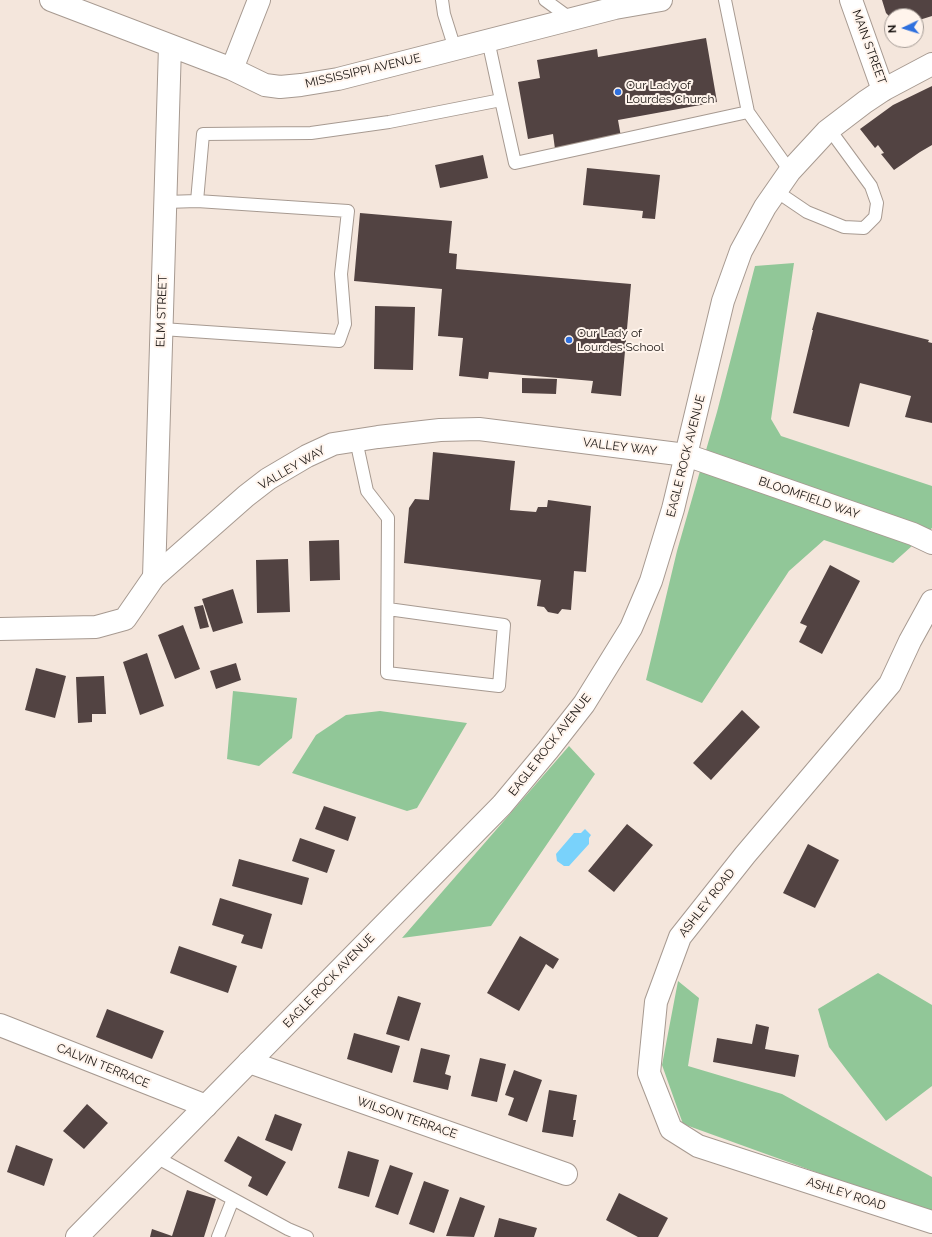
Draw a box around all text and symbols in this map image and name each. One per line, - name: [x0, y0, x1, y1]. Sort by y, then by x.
- street label: MAIN STREET: [849, 8, 889, 86]
- north arrow: [884, 8, 924, 48]
- text: N: [886, 24, 899, 33]
- street label: MISSISSIPPI AVENUE: [304, 51, 422, 91]
- place label: Our Lady of Lourdes Church: [626, 78, 714, 106]
- marker: Our Lady of Lourdes Church: [613, 87, 623, 97]
- street label: ELM STREET: [154, 275, 170, 347]
- place label: Our Lady of Lourdes School: [577, 326, 664, 354]
- marker: Our Lady of Lourdes School: [564, 335, 574, 345]
- street label: EAGLE ROCK AVENUE: [664, 393, 708, 519]
- street label: VALLEY WAY: [582, 435, 658, 459]
- street label: VALLEY WAY: [256, 443, 328, 493]
- street label: BLOOMFIELD WAY: [757, 474, 861, 522]
- street label: EAGLE ROCK AVENUE: [506, 691, 594, 799]
- street label: ASHLEY ROAD: [676, 866, 738, 940]
- street label: EAGLE ROCK AVENUE: [280, 931, 378, 1031]
- street label: CALVIN TERRACE: [54, 1041, 152, 1091]
- street label: WILSON TERRACE: [355, 1094, 459, 1142]
- street label: ASHLEY ROAD: [805, 1174, 887, 1214]

